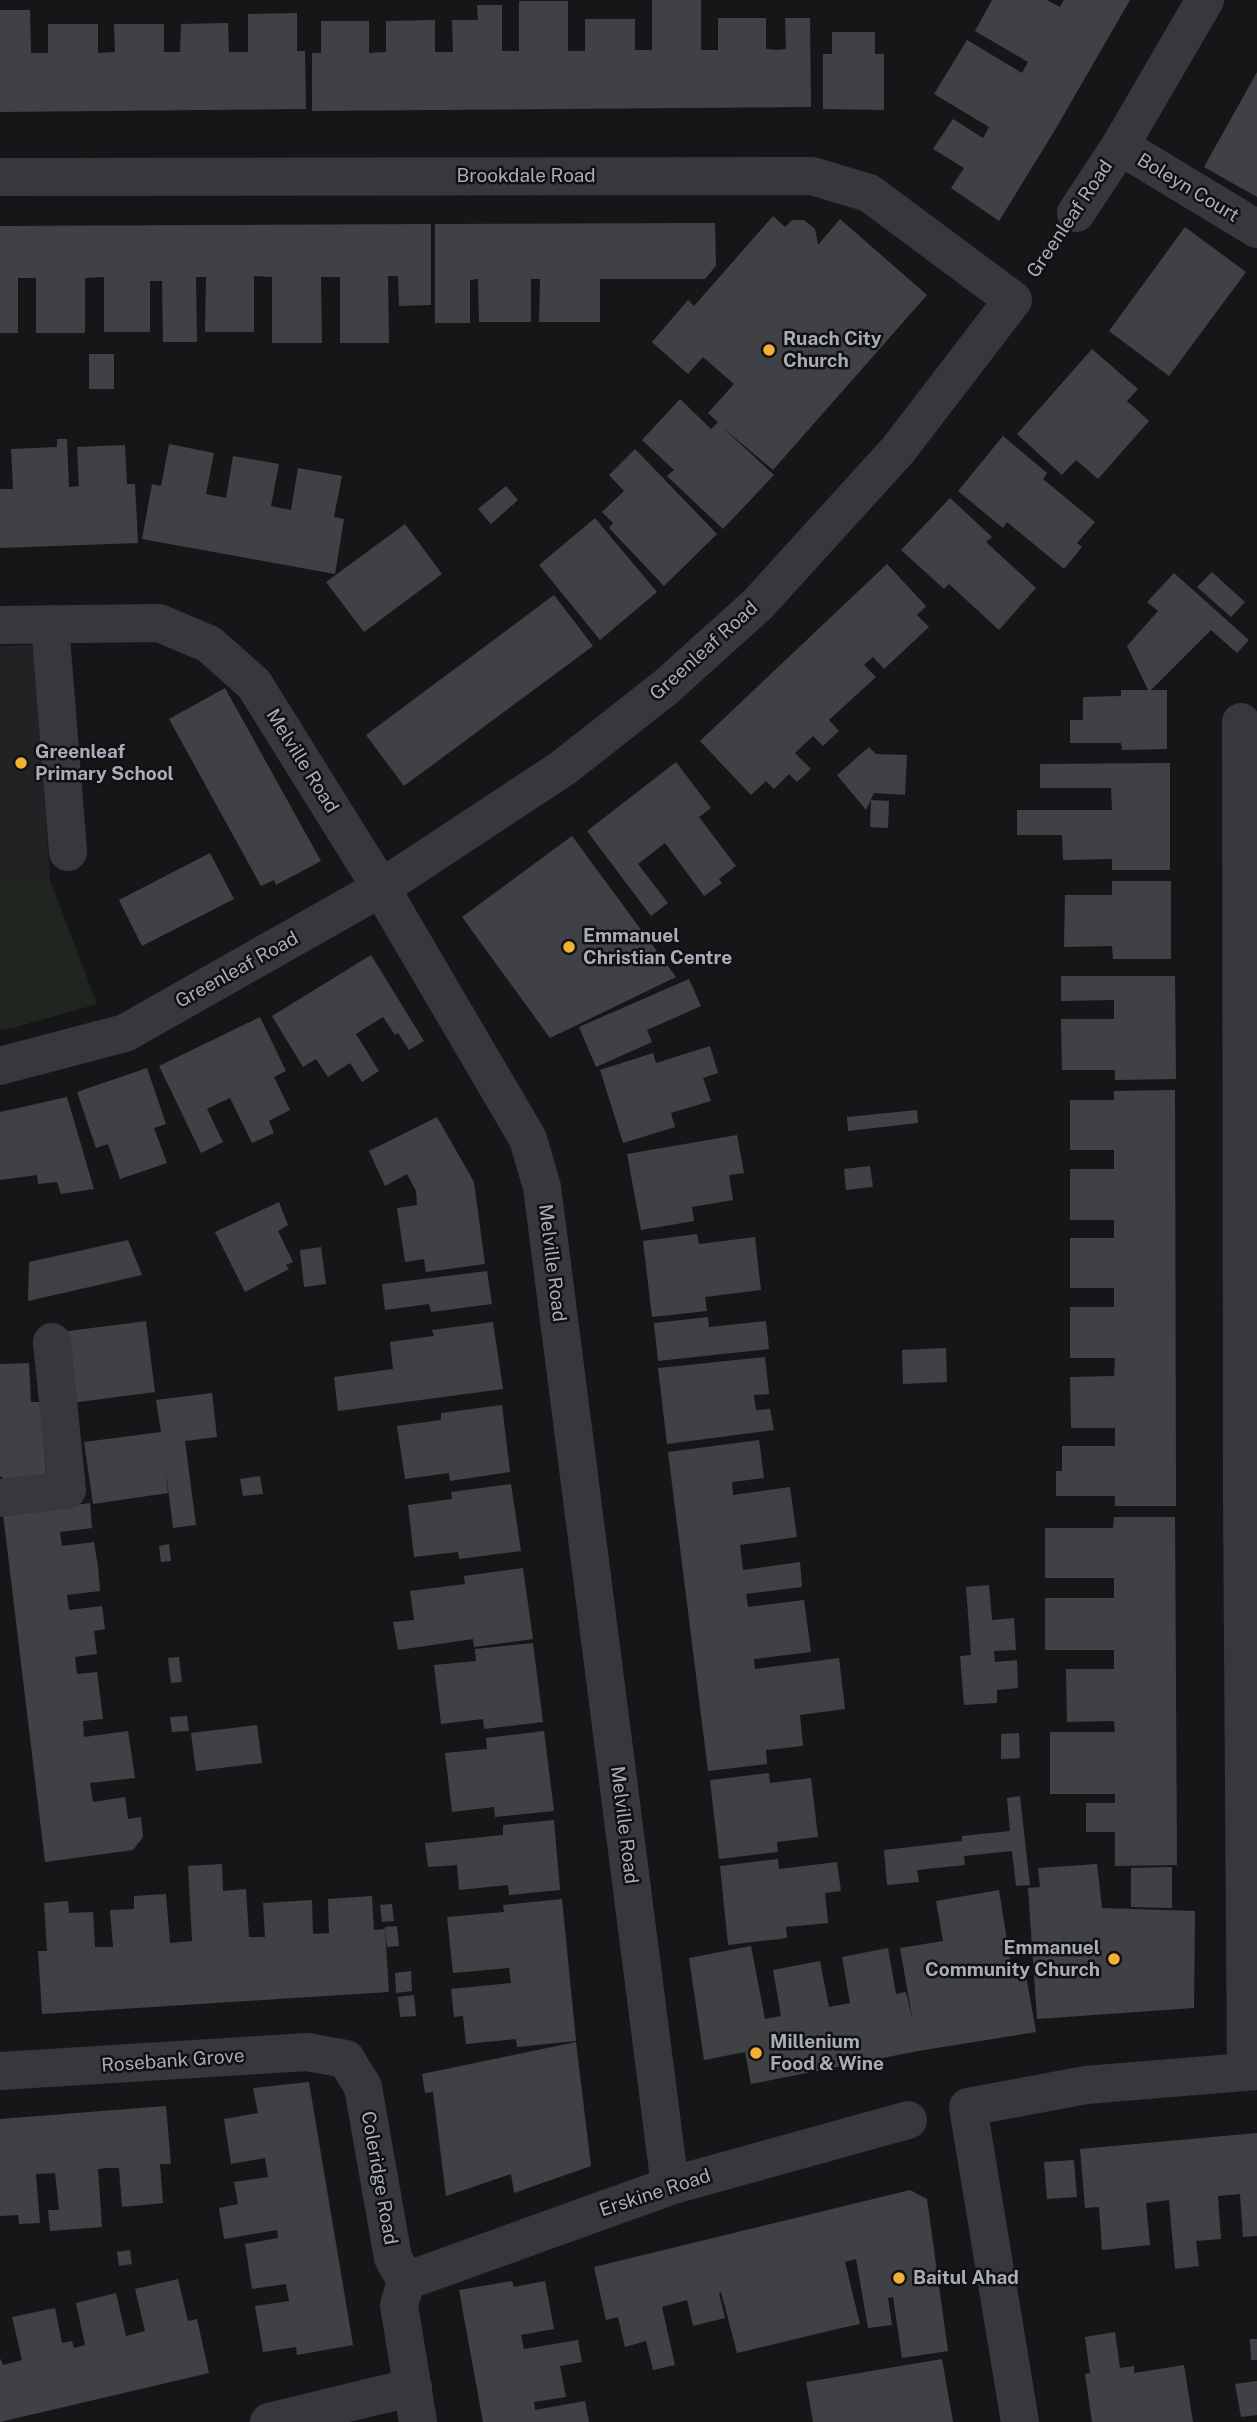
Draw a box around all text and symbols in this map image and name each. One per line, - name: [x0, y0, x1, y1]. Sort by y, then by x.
- street label: Boleyn Court: [1133, 149, 1243, 227]
- street label: Greenleaf Road: [1022, 156, 1118, 282]
- street label: Brookdale Road: [456, 165, 596, 187]
- place label: Ruach City Church: [783, 328, 881, 372]
- marker: Ruach City Church: [761, 342, 777, 358]
- street label: Greenleaf Road: [645, 597, 763, 705]
- street label: Melville Road: [261, 705, 343, 817]
- place label: Greenleaf Primary School: [35, 741, 174, 785]
- marker: Greenleaf Primary School: [13, 755, 29, 771]
- place label: Emmanuel Christian Centre: [583, 925, 732, 969]
- street label: Greenleaf Road: [172, 927, 302, 1013]
- marker: Emmanuel Christian Centre: [561, 939, 577, 955]
- street label: Melville Road: [533, 1203, 571, 1323]
- street label: Melville Road: [605, 1765, 643, 1885]
- place label: Emmanuel Community Church: [925, 1937, 1100, 1981]
- marker: Emmanuel Community Church: [1106, 1951, 1122, 1967]
- place label: Millenium Food & Wine: [770, 2031, 884, 2075]
- street label: Rosebank Grove: [101, 2045, 245, 2077]
- marker: Millenium Food & Wine: [748, 2045, 764, 2061]
- street label: Coleridge Road: [356, 2109, 402, 2247]
- street label: Erskine Road: [597, 2164, 713, 2222]
- place label: Baitul Ahad: [913, 2267, 1019, 2289]
- marker: Baitul Ahad: [891, 2270, 907, 2286]

